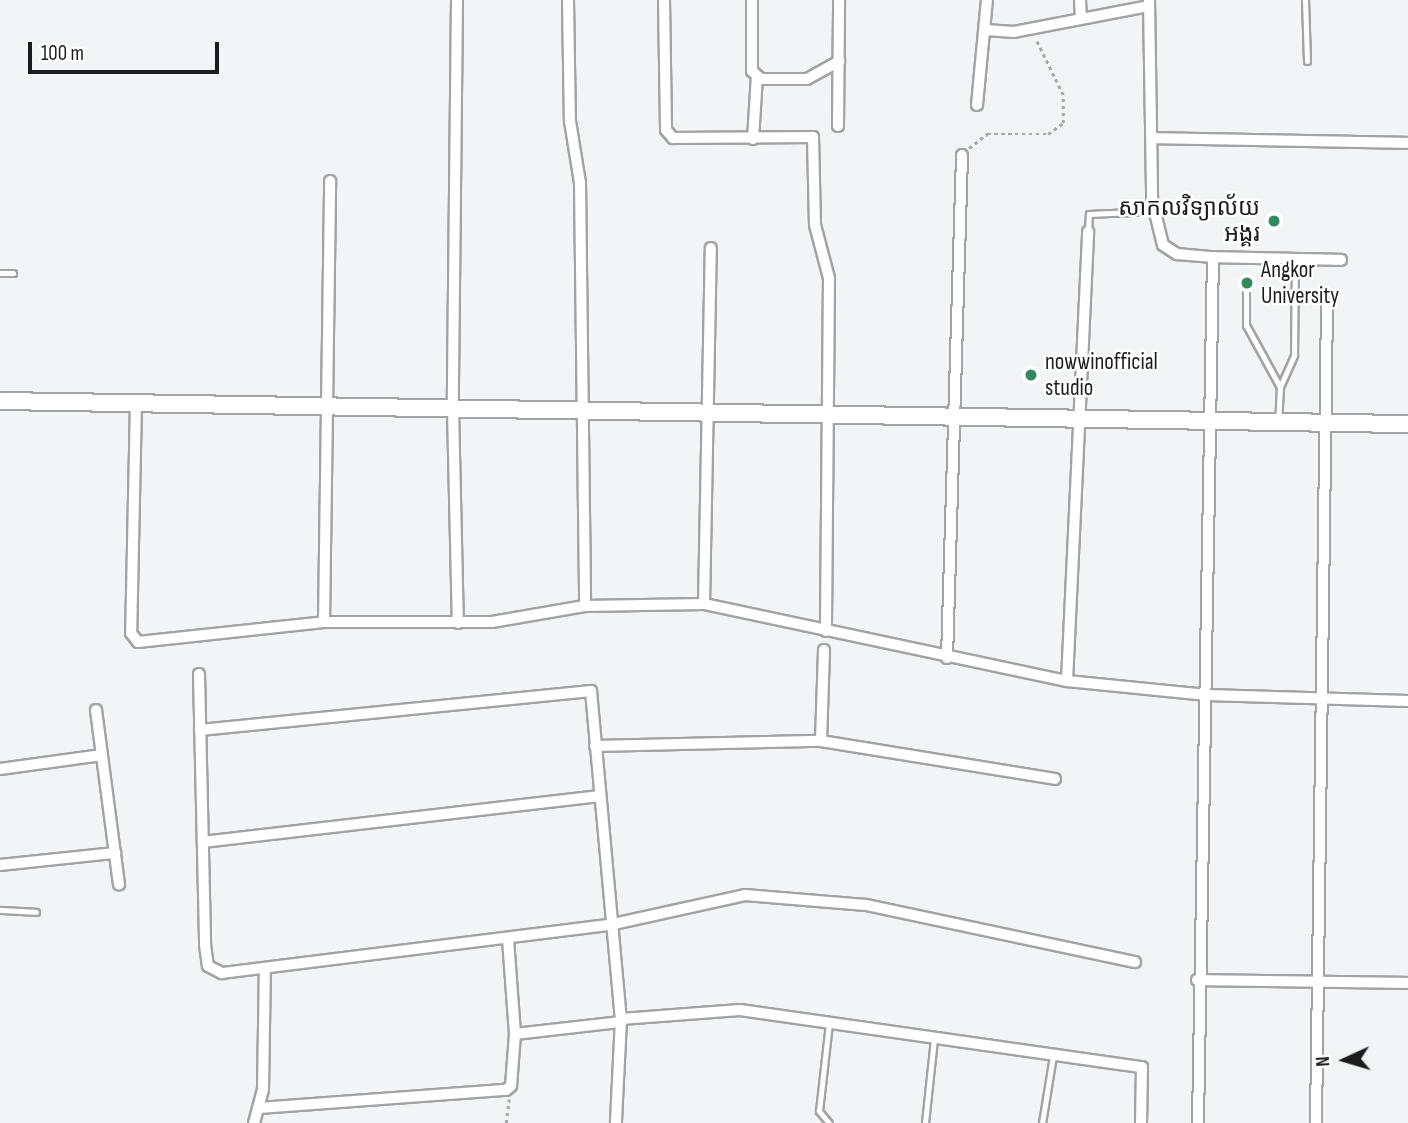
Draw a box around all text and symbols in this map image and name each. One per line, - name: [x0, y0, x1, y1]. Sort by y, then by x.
- scale bar: [32, 28, 222, 72]
- text: 100 m: [41, 41, 84, 66]
- place label: សាកលវិទ្យាល័យ អង្គរ: [1118, 194, 1260, 248]
- marker: សាកលវិទ្យាល័យ អង្គរ: [1266, 213, 1282, 229]
- place label: Angkor University: [1261, 256, 1339, 310]
- marker: Angkor University: [1239, 275, 1255, 291]
- place label: nowwinofficial studio: [1045, 348, 1158, 402]
- marker: nowwinofficial studio: [1023, 367, 1039, 383]
- north arrow: [1310, 1025, 1380, 1095]
- text: N: [1312, 1056, 1335, 1067]

